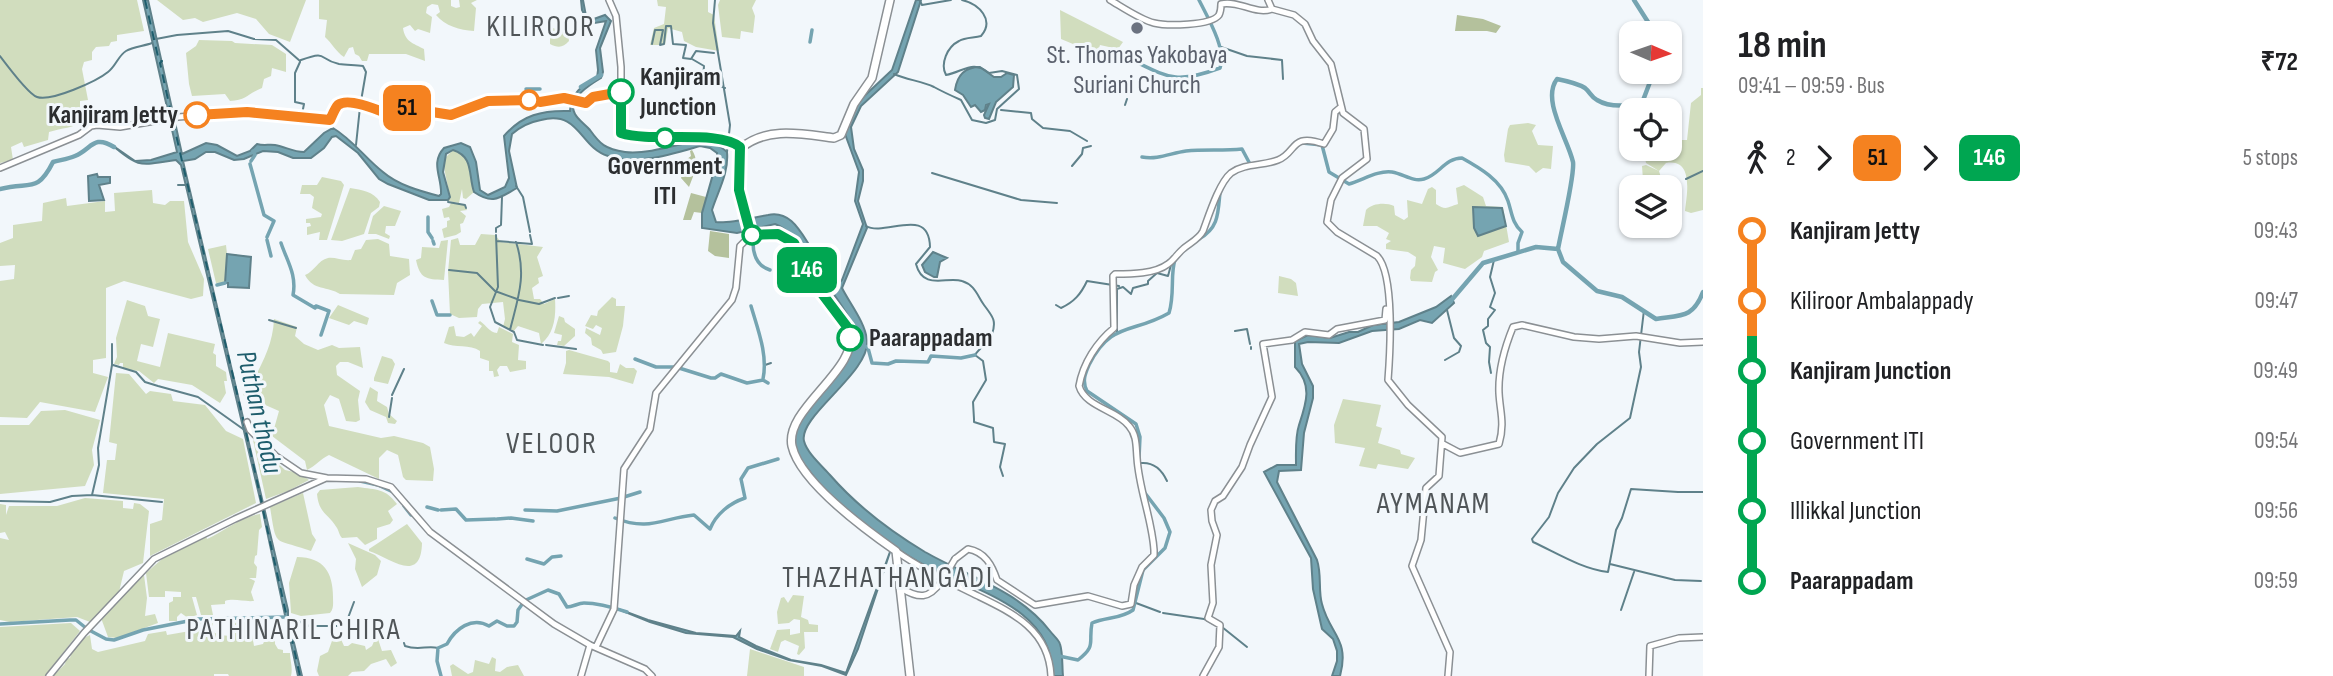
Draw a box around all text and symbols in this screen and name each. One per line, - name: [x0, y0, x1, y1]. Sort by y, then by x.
- district label: KILIROOR: [486, 9, 596, 45]
- marker: St. Thomas Yakobaya Suriani Church: [1129, 20, 1145, 36]
- north arrow: [1619, 21, 1682, 84]
- map controls: [1619, 21, 1682, 238]
- text: 18 min: [1738, 23, 1827, 68]
- place label: St. Thomas Yakobaya Suriani Church: [1046, 40, 1228, 101]
- text: ₹72: [2260, 47, 2298, 78]
- place label: Kanjiram Junction: [639, 62, 721, 123]
- text: 09:41 – 09:59 · Bus: [1738, 72, 1885, 100]
- marker: Kanjiram Junction: [608, 79, 634, 105]
- line badge: 51: [376, 85, 438, 131]
- unlabelled marker: [519, 90, 539, 110]
- text: 51: [397, 93, 417, 122]
- button: locate: [1619, 98, 1682, 161]
- place label: Kanjiram Jetty: [48, 100, 178, 131]
- marker: Kanjiram Jetty: [184, 102, 210, 128]
- marker: Government ITI: [655, 128, 675, 148]
- icon: walk: [1738, 139, 1776, 177]
- icon: forward: [1805, 139, 1843, 177]
- icon: forward: [1911, 139, 1949, 177]
- text: 51: [1867, 143, 1887, 172]
- text: 146: [1973, 143, 2006, 172]
- text: 2: [1786, 144, 1795, 172]
- text: 5 stops: [2243, 144, 2298, 172]
- place label: Government ITI: [608, 151, 723, 212]
- button: layers: [1619, 175, 1682, 238]
- text: Kanjiram Jetty: [1790, 216, 1920, 247]
- text: 09:43: [2254, 217, 2298, 245]
- unlabelled marker: [742, 225, 762, 245]
- line badge: 146: [767, 247, 847, 293]
- text: 146: [791, 255, 823, 284]
- text: Kiliroor Ambalappady: [1790, 286, 1973, 317]
- text: 09:47: [2255, 287, 2298, 315]
- place label: Paarappadam: [869, 323, 992, 354]
- marker: Paarappadam: [837, 325, 863, 351]
- water label: Puthan thodu: [229, 347, 289, 477]
- text: Kanjiram Junction: [1790, 356, 1951, 387]
- text: 09:49: [2253, 357, 2298, 385]
- district label: VELOOR: [506, 426, 598, 462]
- text: Government ITI: [1790, 426, 1924, 457]
- text: 09:54: [2254, 427, 2298, 455]
- district label: AYMANAM: [1376, 486, 1491, 522]
- text: Illikkal Junction: [1790, 496, 1921, 527]
- text: 09:56: [2254, 497, 2298, 525]
- district label: THAZHATHANGADI: [782, 560, 994, 596]
- text: Paarappadam: [1790, 566, 1913, 597]
- text: 09:59: [2254, 567, 2298, 595]
- district label: PATHINARIL CHIRA: [186, 612, 402, 648]

